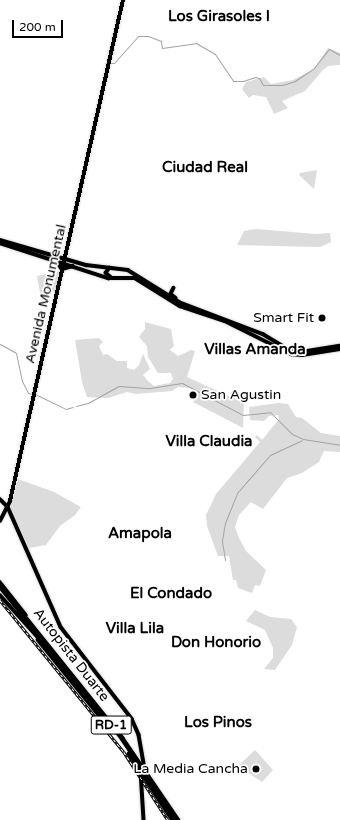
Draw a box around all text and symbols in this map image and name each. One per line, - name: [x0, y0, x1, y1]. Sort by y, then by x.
- district label: Los Girasoles I: [168, 8, 270, 26]
- scale bar: [14, 12, 65, 38]
- text: 200 m: [19, 20, 56, 34]
- district label: Ciudad Real: [162, 159, 248, 177]
- street label: Avenida Monumental: [22, 223, 70, 365]
- place label: Smart Fit: [253, 310, 314, 326]
- marker: Smart Fit: [317, 313, 327, 323]
- district label: Villas Amanda: [204, 341, 306, 359]
- place label: San Agustin: [201, 387, 281, 403]
- marker: San Agustin: [188, 390, 198, 400]
- district label: Villa Claudia: [165, 433, 253, 451]
- district label: Amapola: [108, 525, 172, 543]
- district label: El Condado: [130, 585, 212, 603]
- street label: Autopista Duarte: [29, 605, 113, 705]
- district label: Villa Lila: [106, 620, 164, 638]
- district label: Don Honorio: [171, 634, 261, 652]
- road number: RD-1: [90, 714, 132, 736]
- district label: Los Pinos: [184, 714, 252, 732]
- place label: La Media Cancha: [133, 761, 248, 777]
- marker: La Media Cancha: [251, 764, 261, 774]

